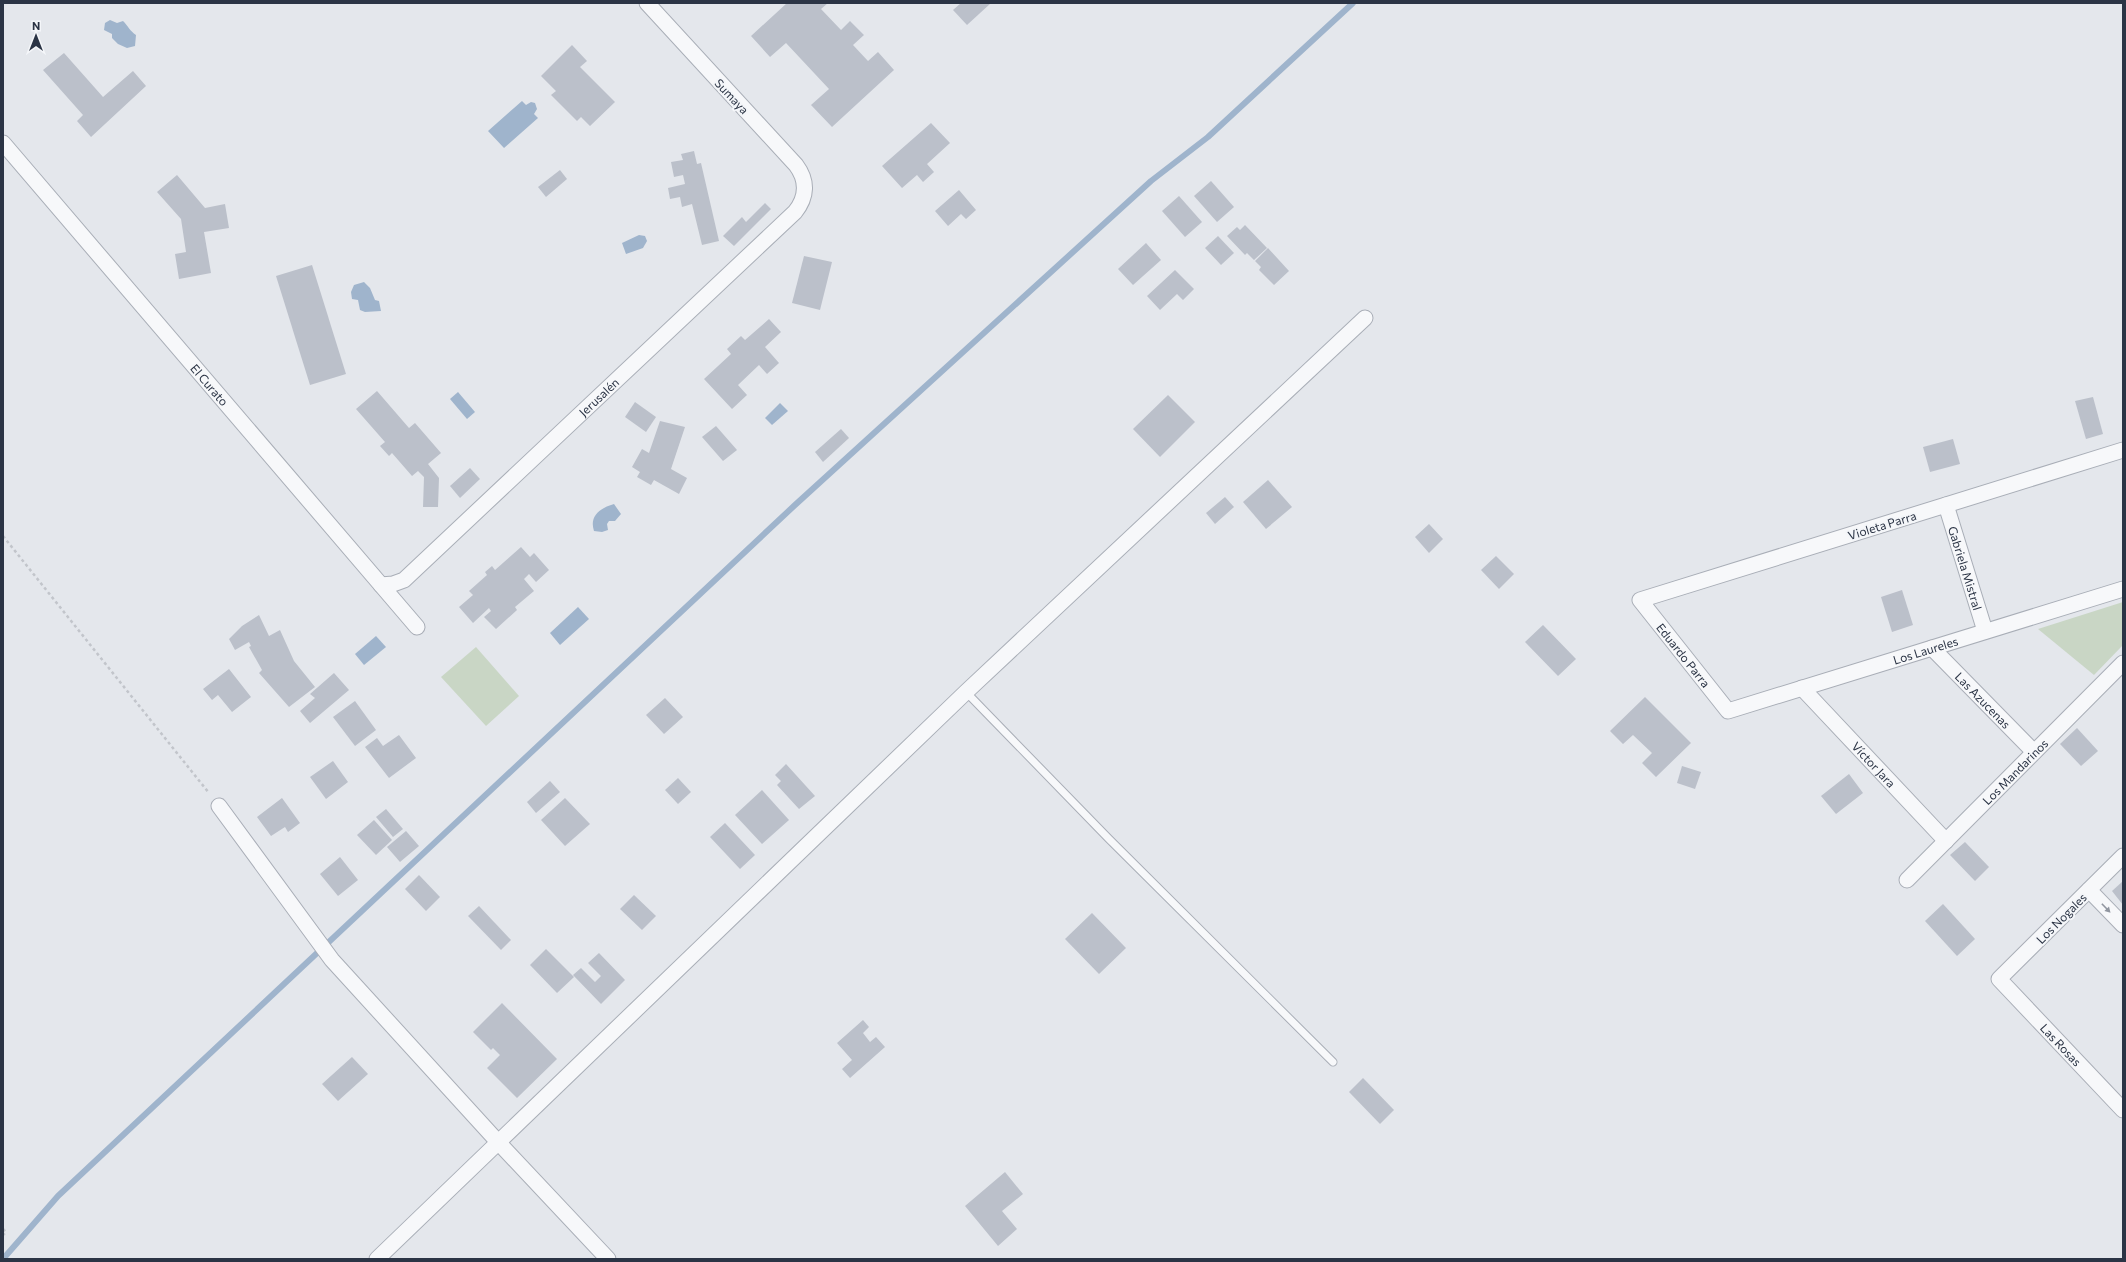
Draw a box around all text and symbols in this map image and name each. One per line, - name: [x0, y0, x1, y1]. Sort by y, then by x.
- north arrow: [16, 16, 56, 56]
- text: N: [32, 19, 40, 32]
- street label: Sumaya: [712, 76, 752, 116]
- street label: El Curato: [188, 361, 231, 408]
- street label: Jerusalén: [576, 375, 621, 420]
- street label: Violeta Parra: [1846, 508, 1918, 542]
- street label: Gabriela Mistral: [1946, 524, 1985, 612]
- street label: Eduardo Parra: [1654, 620, 1713, 690]
- street label: Los Laureles: [1891, 633, 1960, 667]
- street label: Las Azucenas: [1953, 669, 2014, 731]
- street label: Los Mandarinos: [1979, 736, 2051, 807]
- street label: Víctor Jara: [1849, 739, 1899, 790]
- street label: Los Nogales: [2033, 890, 2089, 946]
- one-way arrow: [2101, 903, 2111, 913]
- street label: Las Rosas: [2038, 1021, 2084, 1069]

